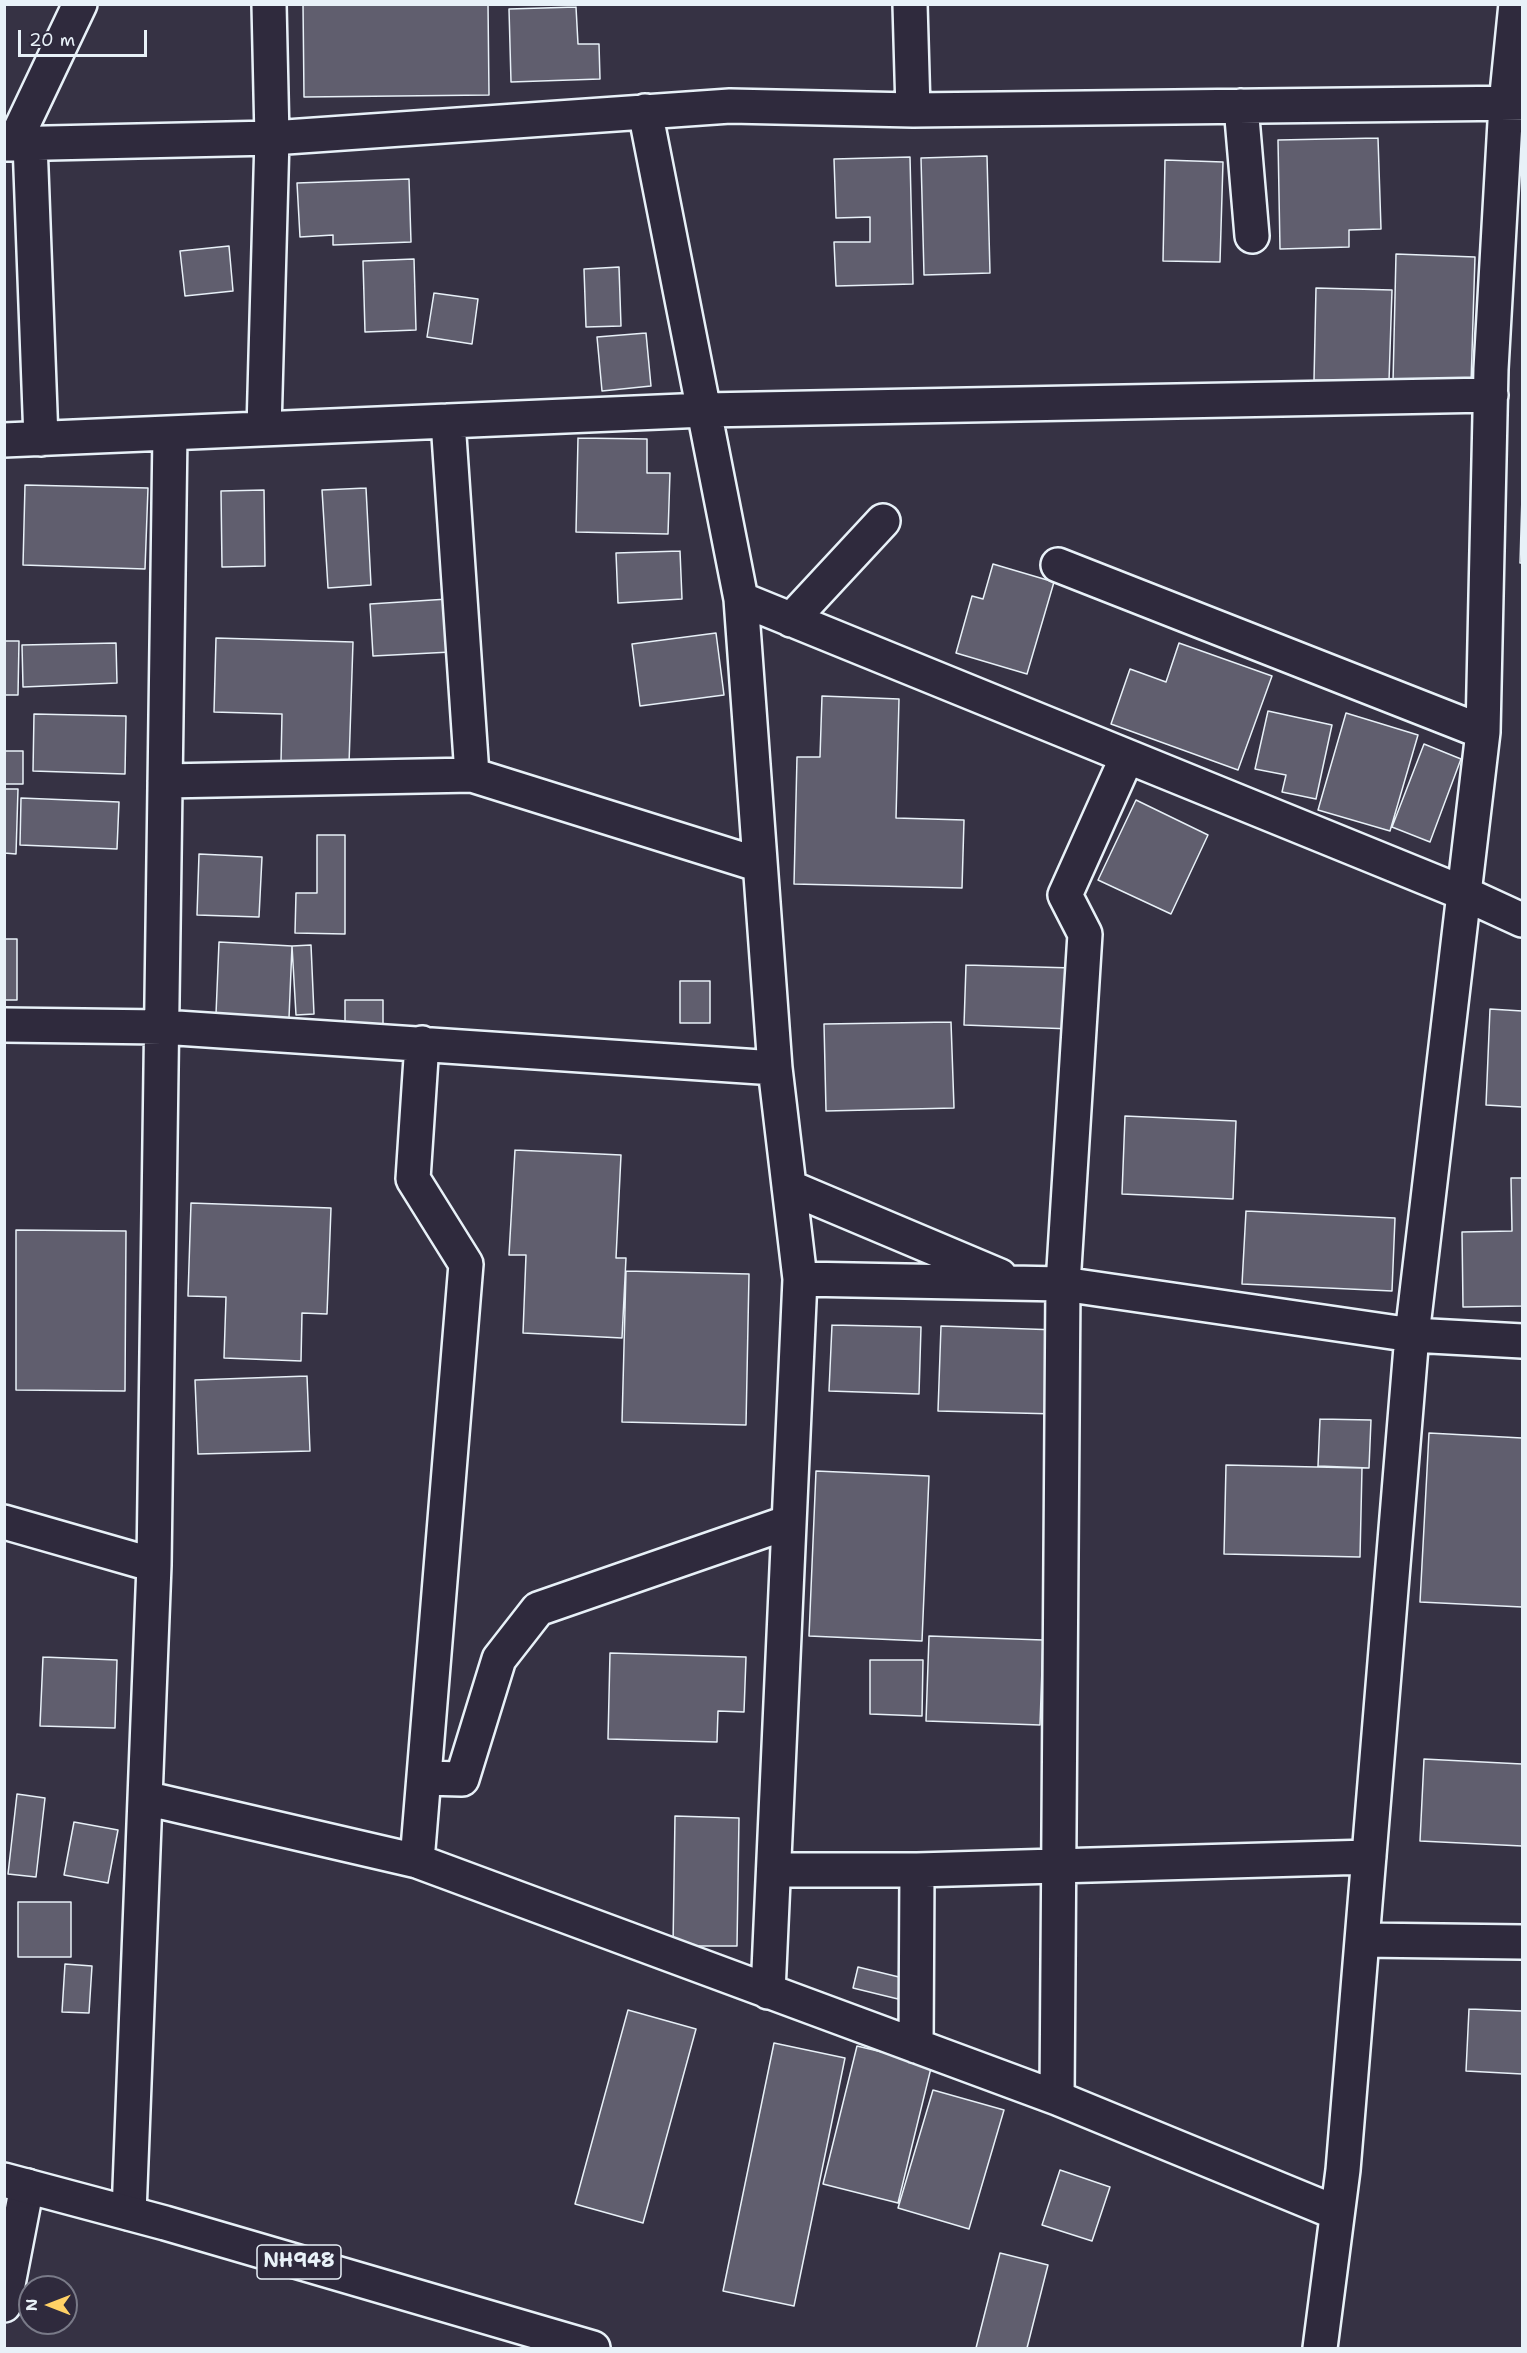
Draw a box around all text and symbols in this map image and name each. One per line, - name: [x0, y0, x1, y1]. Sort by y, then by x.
- scale bar: [21, 18, 150, 56]
- text: 20 m: [29, 28, 75, 52]
- road number: NH948: [257, 2245, 341, 2279]
- north arrow: [18, 2275, 78, 2335]
- text: N: [21, 2299, 42, 2311]

